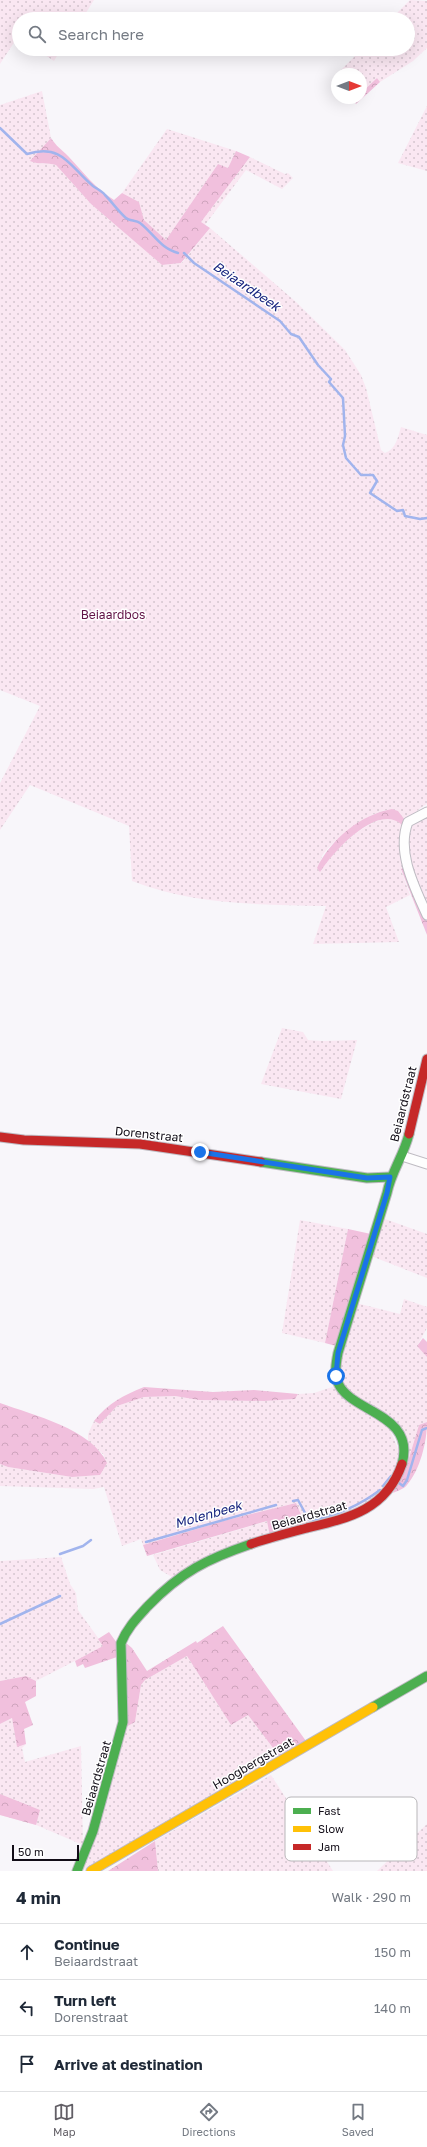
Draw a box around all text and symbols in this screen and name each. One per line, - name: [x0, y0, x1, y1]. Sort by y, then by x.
- search box: [12, 12, 415, 56]
- icon: search: [26, 23, 48, 45]
- text: Search here: [58, 25, 144, 43]
- north arrow: [331, 68, 367, 104]
- water label: Beiaardbeek: [210, 258, 285, 315]
- park label: Beiaardbos: [81, 607, 145, 622]
- street label: Beiaardstraat: [386, 1064, 420, 1144]
- street label: Dorenstraat: [114, 1123, 184, 1145]
- route end: [191, 1143, 209, 1161]
- route start: [327, 1367, 345, 1385]
- water label: Molenbeek: [173, 1496, 245, 1531]
- street label: Beiaardstraat: [270, 1497, 349, 1533]
- street label: Hoogbergstraat: [210, 1734, 296, 1792]
- street label: Beiaardstraat: [78, 1738, 114, 1817]
- legend: [285, 1797, 417, 1861]
- text: Fast: [318, 1804, 341, 1817]
- text: Slow: [318, 1822, 344, 1835]
- text: Jam: [318, 1840, 340, 1853]
- scale bar: [12, 1843, 79, 1862]
- text: 50 m: [18, 1845, 44, 1858]
- text: 4 min: [16, 1887, 61, 1908]
- text: Walk · 290 m: [332, 1889, 411, 1905]
- text: Continue: [54, 1935, 120, 1953]
- icon: ahead: [16, 1941, 38, 1963]
- text: 150 m: [374, 1944, 411, 1960]
- text: Beiaardstraat: [54, 1953, 138, 1969]
- text: Turn left: [54, 1991, 116, 2009]
- icon: left: [16, 1997, 38, 2019]
- text: 140 m: [374, 2000, 411, 2016]
- text: Dorenstraat: [54, 2009, 128, 2025]
- icon: arrive: [16, 2053, 38, 2075]
- text: Arrive at destination: [54, 2055, 203, 2073]
- tab: Map: [53, 2101, 76, 2138]
- tab: Directions: [182, 2101, 236, 2138]
- tab: Saved: [342, 2101, 374, 2138]

